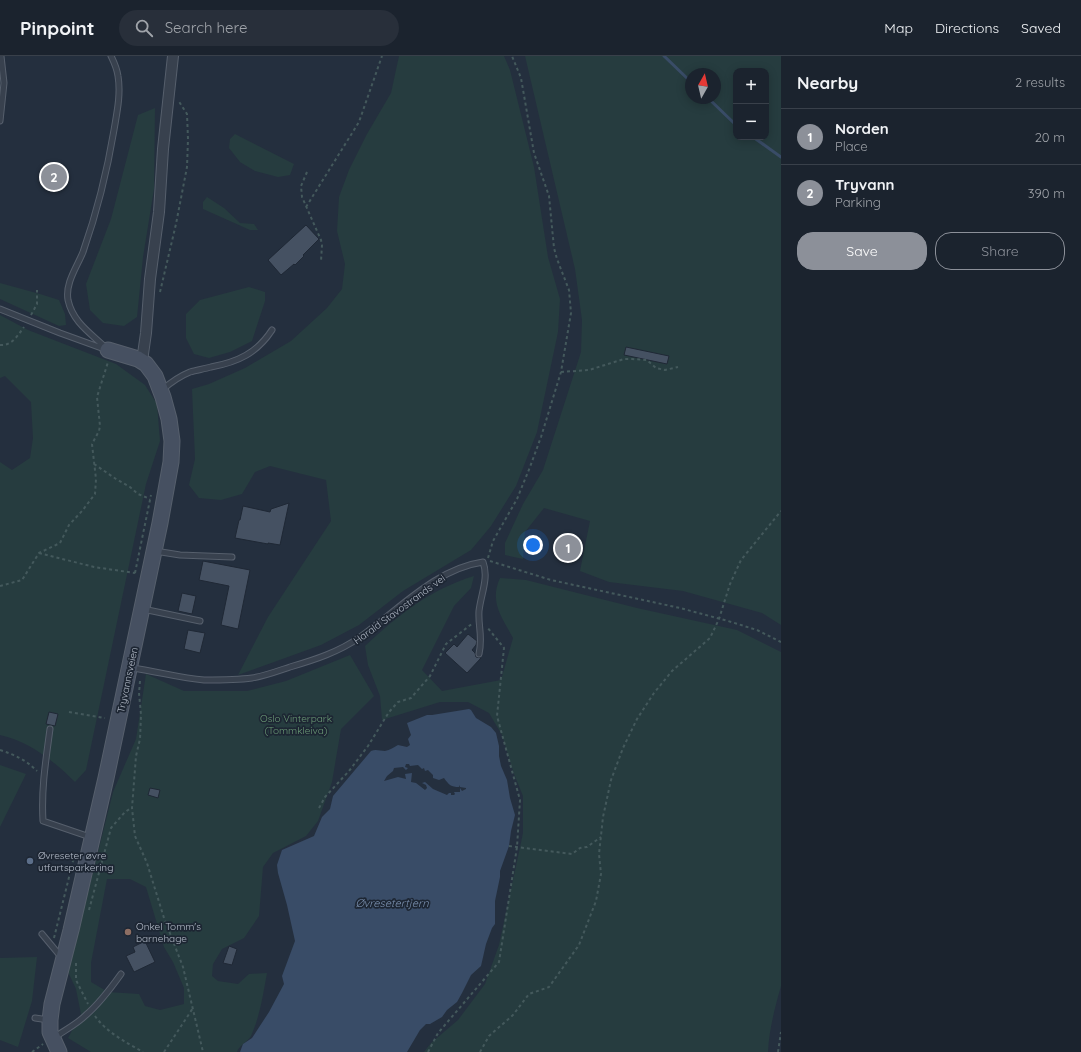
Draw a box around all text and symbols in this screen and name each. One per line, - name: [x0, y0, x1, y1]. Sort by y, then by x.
- search box: [119, 10, 399, 46]
- text: Pinpoint: [20, 16, 95, 40]
- icon: search: [133, 17, 155, 39]
- text: Search here: [165, 18, 247, 37]
- text: Map: [884, 19, 913, 37]
- text: Directions: [935, 19, 999, 37]
- text: Saved: [1021, 19, 1061, 37]
- north arrow: [685, 68, 721, 104]
- map controls: [733, 68, 769, 140]
- button: +: [733, 68, 769, 104]
- text: Nearby: [797, 72, 858, 93]
- text: 2 results: [1015, 74, 1065, 90]
- button: −: [733, 104, 769, 140]
- text: Norden: [835, 119, 889, 138]
- text: 1: [807, 129, 813, 145]
- text: 20 m: [1035, 129, 1065, 145]
- text: Place: [835, 138, 868, 154]
- pin: 2: [41, 162, 67, 192]
- text: Tryvann: [835, 175, 895, 194]
- text: 2: [806, 185, 814, 201]
- text: 390 m: [1028, 185, 1065, 201]
- text: Parking: [835, 194, 881, 210]
- button: Save: [797, 232, 927, 270]
- button: Share: [935, 232, 1065, 270]
- pin: 1: [555, 533, 581, 563]
- your location: [523, 535, 543, 555]
- street label: Harald Stavostrands vei: [351, 572, 448, 647]
- street label: Tryvannsveien: [114, 646, 141, 714]
- park label: Oslo Vinterpark (Tommkleiva): [260, 712, 332, 737]
- place label: Øvreseter øvre utfartsparkering: [38, 849, 113, 874]
- marker: Øvreseter øvre utfartsparkering: [25, 856, 35, 866]
- water label: Øvresetertjern: [355, 896, 429, 910]
- place label: Onkel Tomm's barnehage: [136, 920, 201, 945]
- marker: Onkel Tomm's barnehage: [123, 927, 133, 937]

